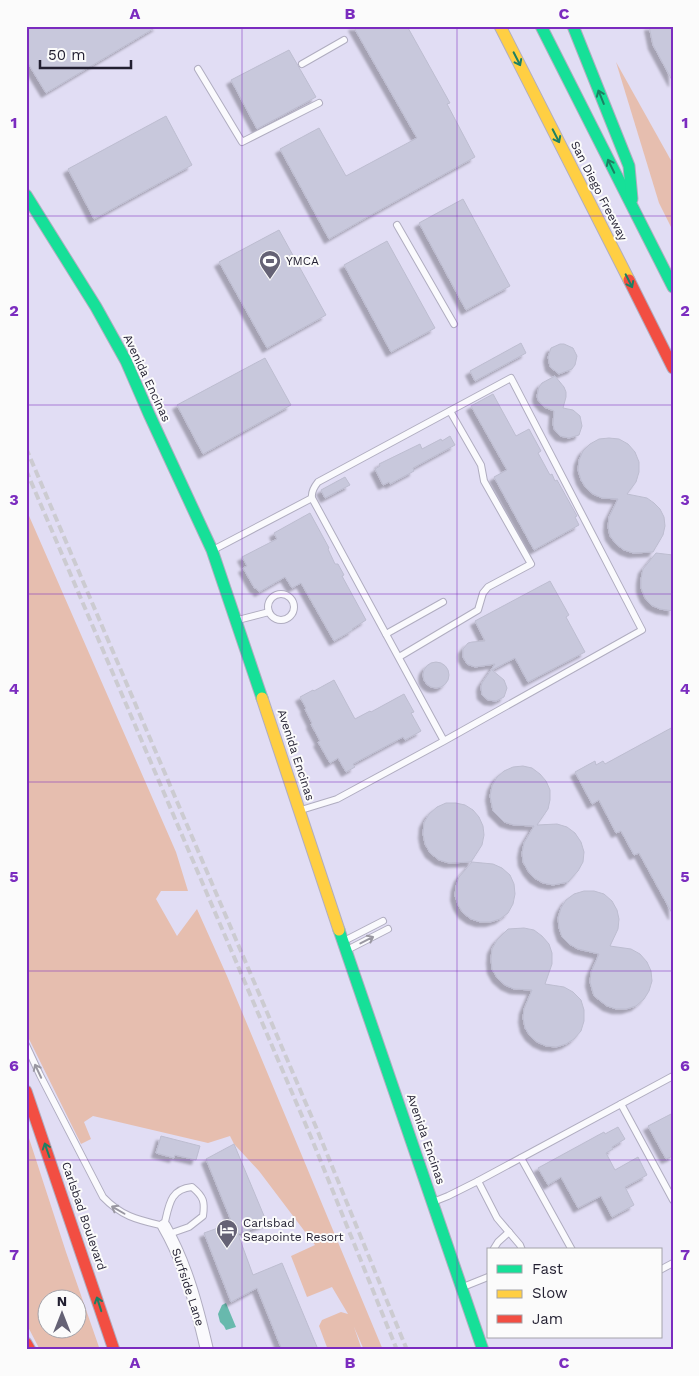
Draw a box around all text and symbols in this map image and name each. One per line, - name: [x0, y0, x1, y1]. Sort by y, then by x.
- text: A: [130, 4, 141, 23]
- text: B: [345, 4, 356, 23]
- text: C: [559, 4, 570, 23]
- scale bar: [40, 38, 131, 70]
- text: 50 m: [48, 46, 85, 64]
- one-way arrow: [513, 51, 522, 66]
- one-way arrow: [596, 90, 605, 105]
- text: 1: [11, 113, 17, 132]
- text: 1: [682, 113, 688, 132]
- one-way arrow: [552, 128, 561, 143]
- street label: San Diego Freeway: [568, 139, 631, 244]
- one-way arrow: [606, 159, 616, 174]
- sports icon: YMCA: [258, 249, 282, 280]
- place label: YMCA: [286, 254, 319, 268]
- one-way arrow: [625, 273, 634, 288]
- text: 2: [9, 301, 19, 320]
- text: 2: [680, 301, 690, 320]
- street label: Avenida Encinas: [121, 332, 173, 424]
- text: 3: [9, 490, 19, 509]
- text: 3: [680, 490, 690, 509]
- text: 4: [9, 679, 19, 698]
- text: 4: [680, 679, 690, 698]
- street label: Avenida Encinas: [275, 708, 317, 802]
- text: 5: [9, 867, 19, 886]
- text: 5: [680, 867, 690, 886]
- one-way arrow: [359, 935, 374, 944]
- text: 6: [9, 1056, 19, 1075]
- text: 6: [680, 1056, 690, 1075]
- one-way arrow: [33, 1064, 43, 1079]
- street label: Avenida Encinas: [404, 1092, 448, 1186]
- one-way arrow: [42, 1142, 51, 1158]
- street label: Carlsbad Boulevard: [59, 1160, 109, 1272]
- one-way arrow: [112, 1205, 126, 1215]
- place label: Carlsbad Seapointe Resort: [243, 1216, 344, 1244]
- hotel icon: Carlsbad Seapointe Resort: [215, 1218, 239, 1249]
- text: 7: [9, 1245, 19, 1264]
- text: 7: [680, 1245, 690, 1264]
- street label: Surfside Lane: [169, 1246, 207, 1328]
- legend: [487, 1248, 662, 1338]
- text: Fast: [532, 1260, 564, 1278]
- text: Slow: [532, 1284, 568, 1302]
- north arrow: [38, 1288, 88, 1338]
- text: N: [57, 1293, 67, 1309]
- one-way arrow: [94, 1296, 103, 1312]
- text: Jam: [532, 1310, 563, 1328]
- text: A: [130, 1353, 141, 1372]
- text: B: [345, 1353, 356, 1372]
- text: C: [559, 1353, 570, 1372]

